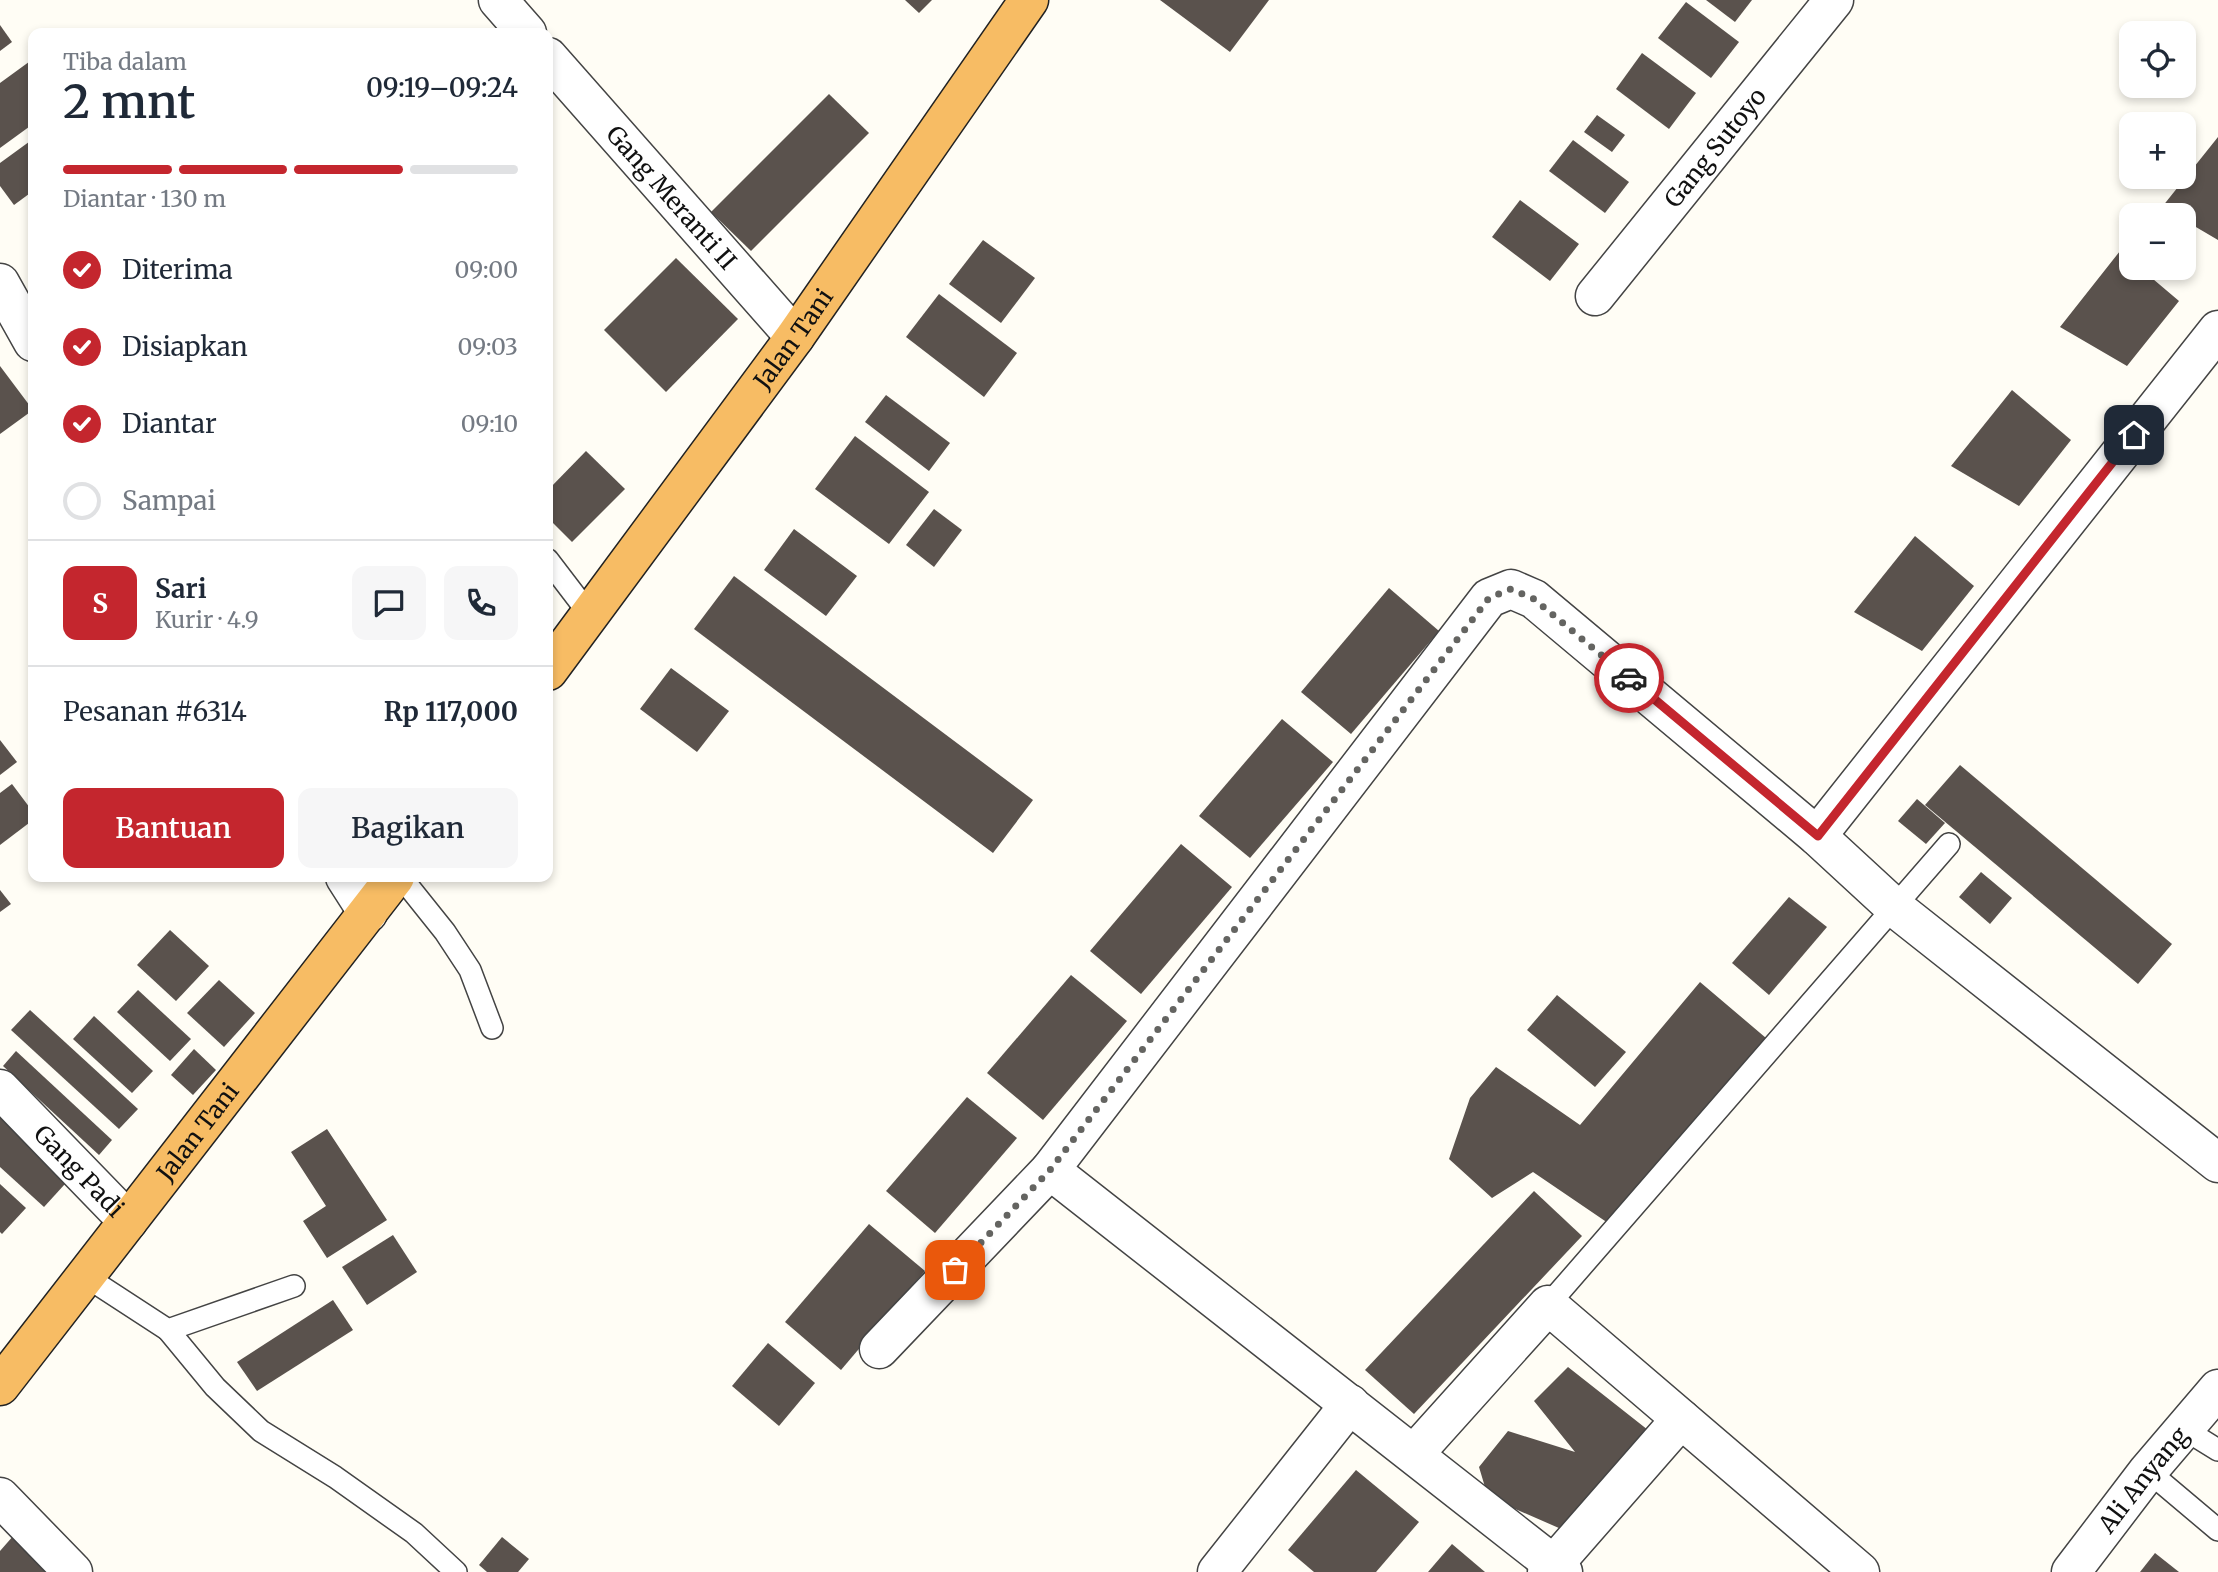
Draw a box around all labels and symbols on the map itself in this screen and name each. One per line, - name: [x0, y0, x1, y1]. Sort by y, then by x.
- street label: Gang Sutoyo: [1657, 81, 1773, 214]
- street label: Gang Meranti II: [600, 119, 744, 276]
- street label: Jalan Tani: [746, 282, 840, 396]
- pin: [2104, 405, 2164, 465]
- courier: [1594, 643, 1664, 713]
- street label: Jalan Tani: [149, 1076, 245, 1188]
- street label: Gang Padi: [28, 1118, 131, 1224]
- pin: [925, 1240, 985, 1300]
- street label: Ali Anyang: [2090, 1420, 2195, 1540]

